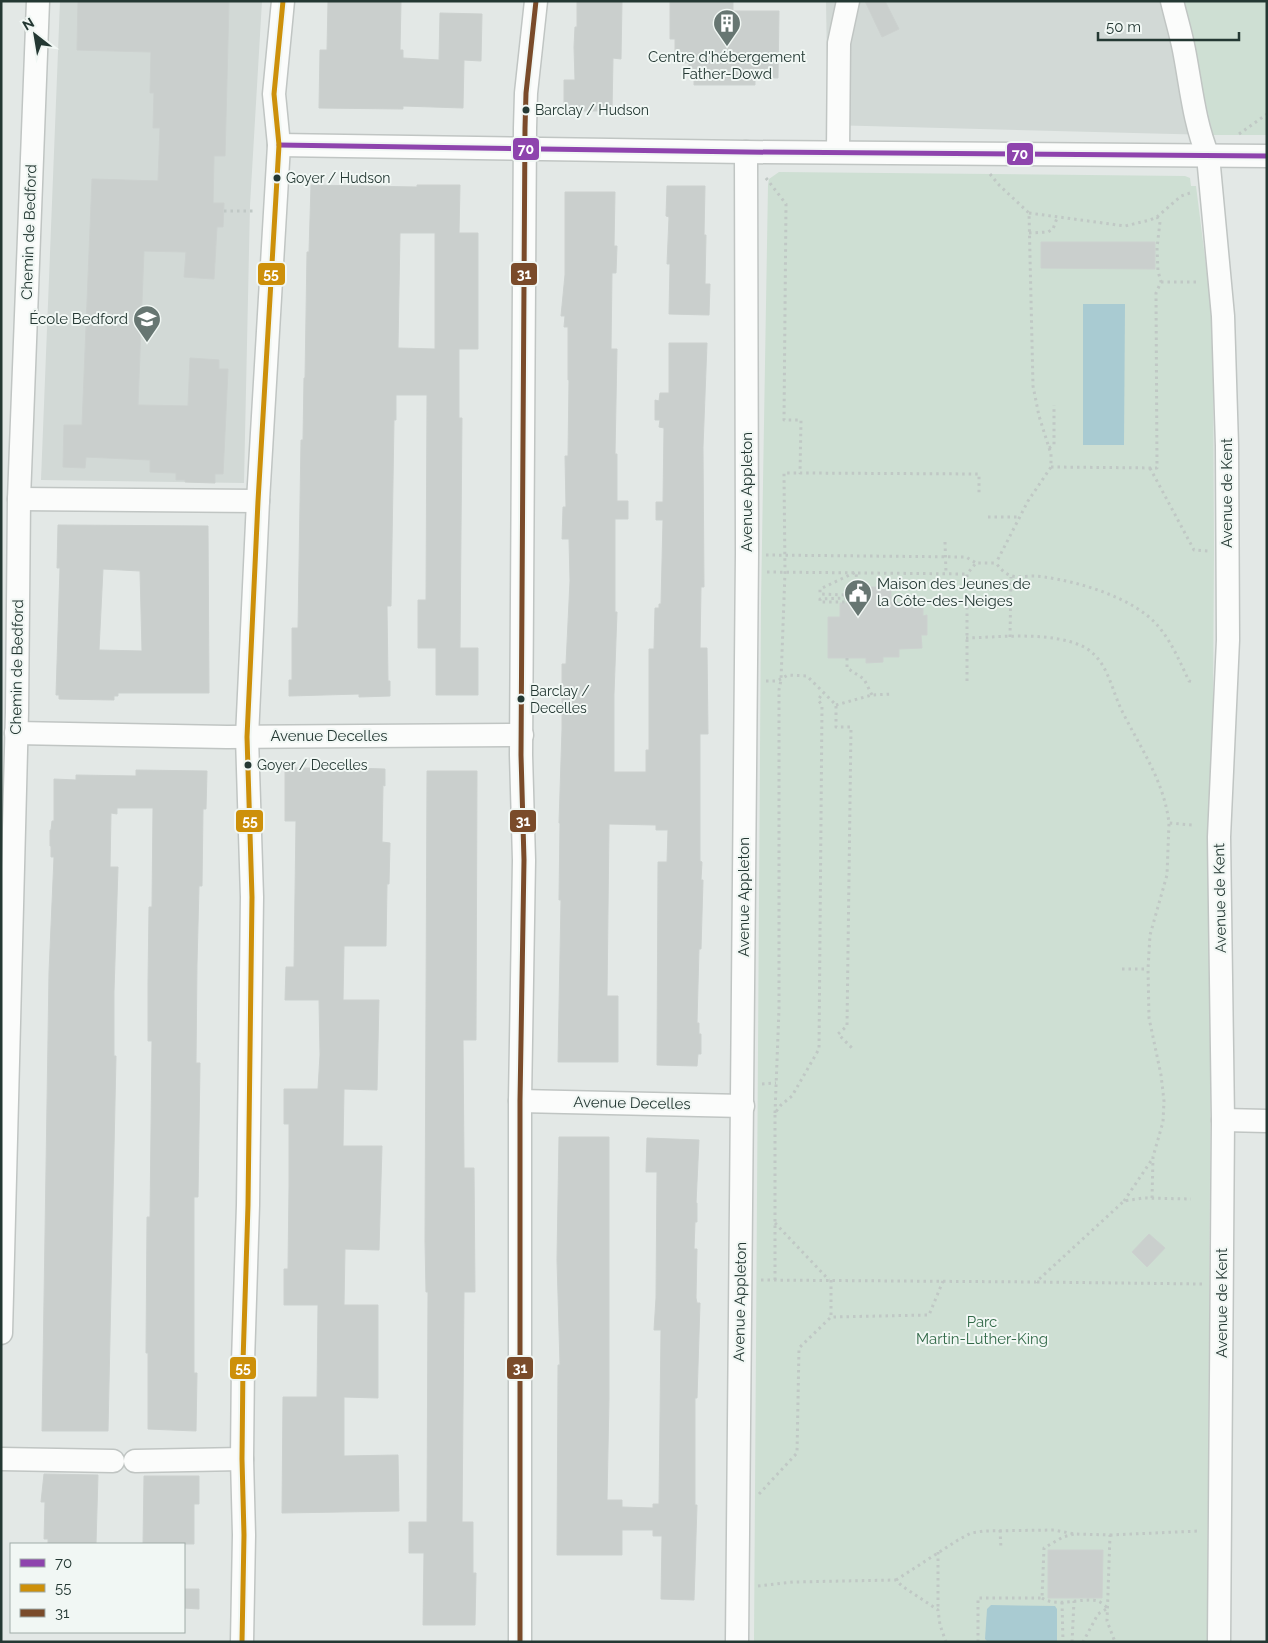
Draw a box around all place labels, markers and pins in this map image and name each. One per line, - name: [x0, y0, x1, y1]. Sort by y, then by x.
- building icon: Centre d'hébergement Father-Dowd: [712, 8, 742, 47]
- place label: Centre d'hébergement Father-Dowd: [648, 48, 806, 83]
- place label: Barclay / Hudson: [535, 102, 649, 118]
- marker: Barclay / Hudson: [521, 105, 531, 115]
- place label: Goyer / Hudson: [286, 170, 390, 186]
- marker: Goyer / Hudson: [272, 173, 282, 183]
- school or university icon: École Bedford: [132, 304, 162, 343]
- place label: École Bedford: [29, 310, 128, 328]
- place label: Maison des Jeunes de la Côte-des-Neiges: [877, 575, 1031, 610]
- public building icon: Maison des Jeunes de la Côte-des-Neiges: [843, 578, 873, 617]
- place label: Barclay / Decelles: [530, 683, 590, 716]
- marker: Barclay / Decelles: [516, 694, 526, 704]
- place label: Goyer / Decelles: [257, 757, 368, 773]
- marker: Goyer / Decelles: [243, 760, 253, 770]

